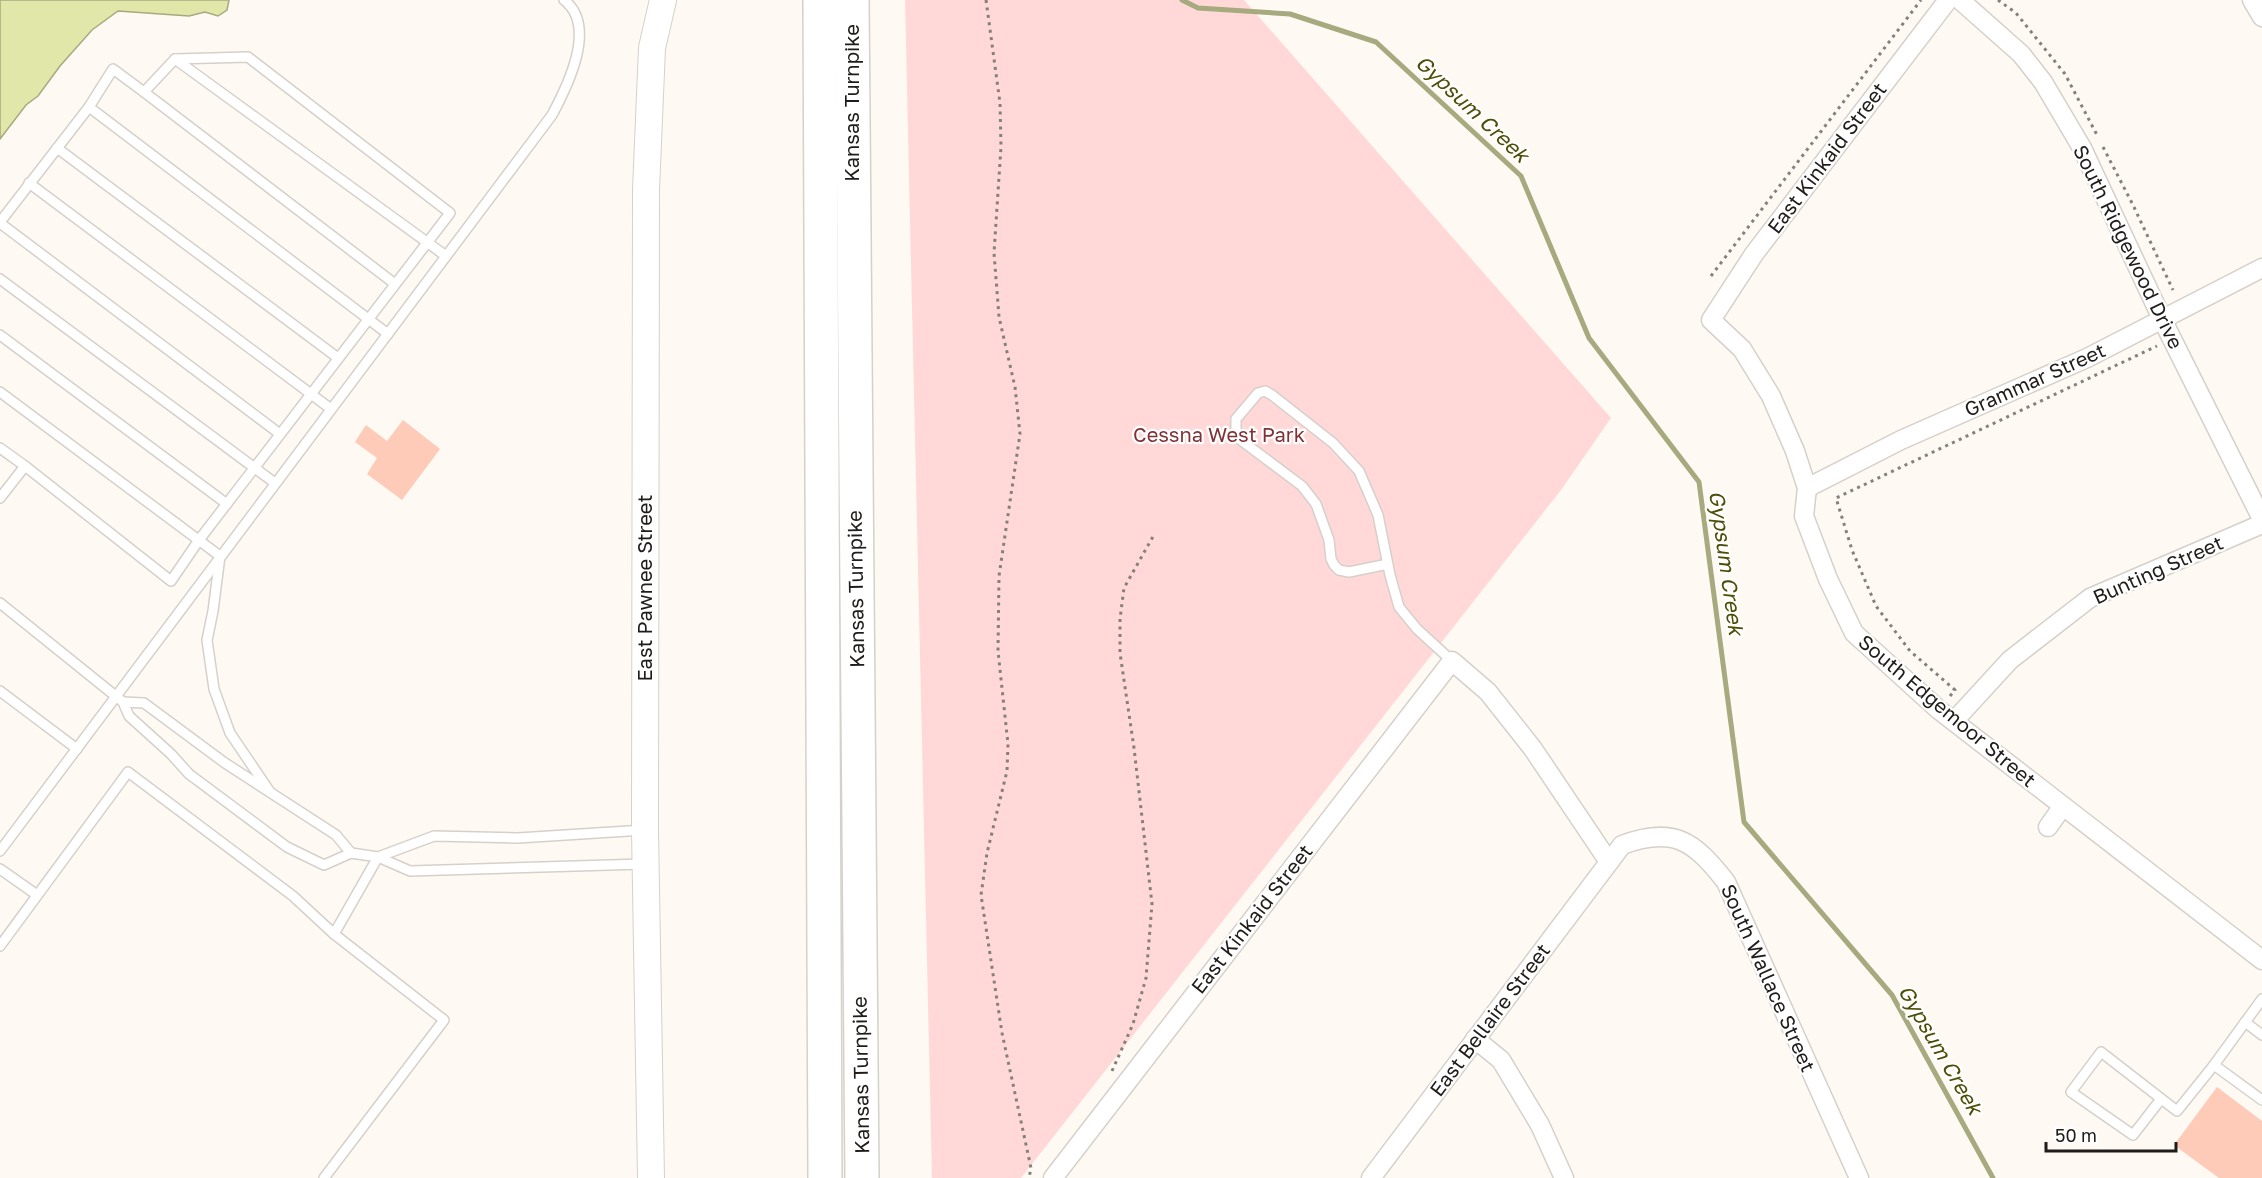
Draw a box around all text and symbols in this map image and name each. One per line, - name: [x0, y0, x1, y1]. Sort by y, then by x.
- street label: Kansas Turnpike: [839, 24, 863, 182]
- water label: Gypsum Creek: [1411, 49, 1536, 169]
- street label: East Kinkaid Street: [1762, 77, 1891, 238]
- street label: South Ridgewood Drive: [2069, 141, 2189, 353]
- street label: Grammar Street: [1960, 337, 2109, 421]
- park label: Cessna West Park: [1133, 422, 1305, 446]
- water label: Gypsum Creek: [1704, 489, 1750, 639]
- street label: East Pawnee Street: [632, 495, 656, 681]
- street label: Kansas Turnpike: [842, 510, 868, 668]
- street label: Bunting Street: [2089, 530, 2226, 608]
- street label: South Edgemoor Street: [1854, 629, 2041, 791]
- street label: East Kinkaid Street: [1186, 839, 1317, 998]
- street label: South Wallace Street: [1717, 880, 1821, 1075]
- street label: East Bellaire Street: [1424, 938, 1554, 1100]
- water label: Gypsum Creek: [1893, 980, 1990, 1121]
- street label: Kansas Turnpike: [847, 996, 873, 1154]
- scale bar: [2046, 1115, 2176, 1153]
- text: 50 m: [2055, 1124, 2097, 1146]

